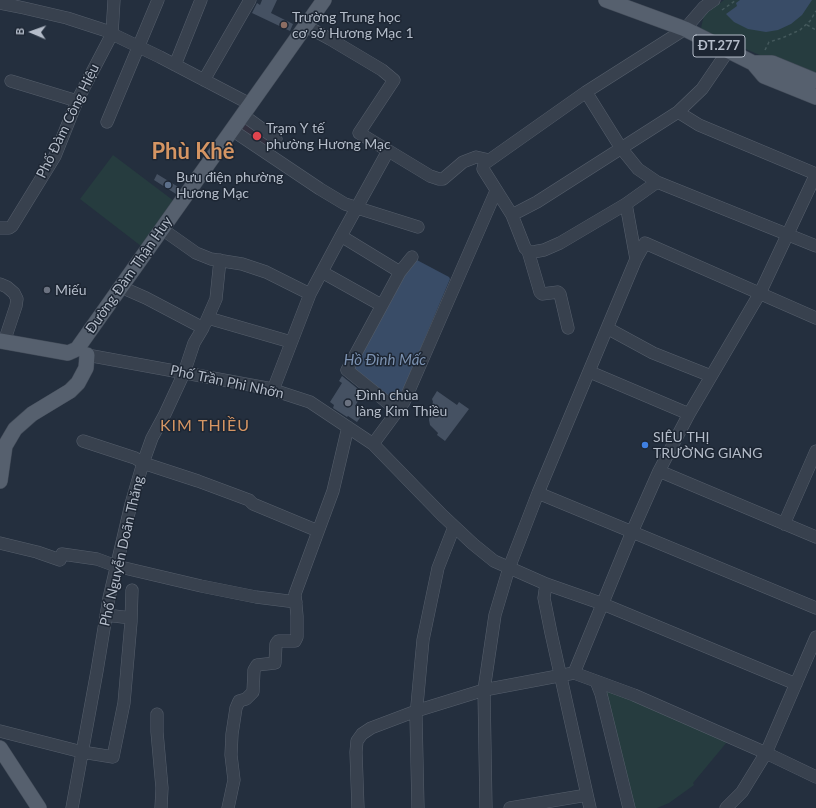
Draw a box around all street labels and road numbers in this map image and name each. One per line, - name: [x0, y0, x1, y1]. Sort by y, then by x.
- road number: ĐT.277: [693, 35, 745, 57]
- street label: Phố Đàm Công Hiệu: [33, 61, 103, 181]
- street label: Đường Đàm Thận Huy: [82, 213, 176, 337]
- street label: Phố Trần Phi Nhỡn: [169, 362, 285, 402]
- street label: Phố Nguyễn Doãn Thăng: [97, 474, 147, 628]

